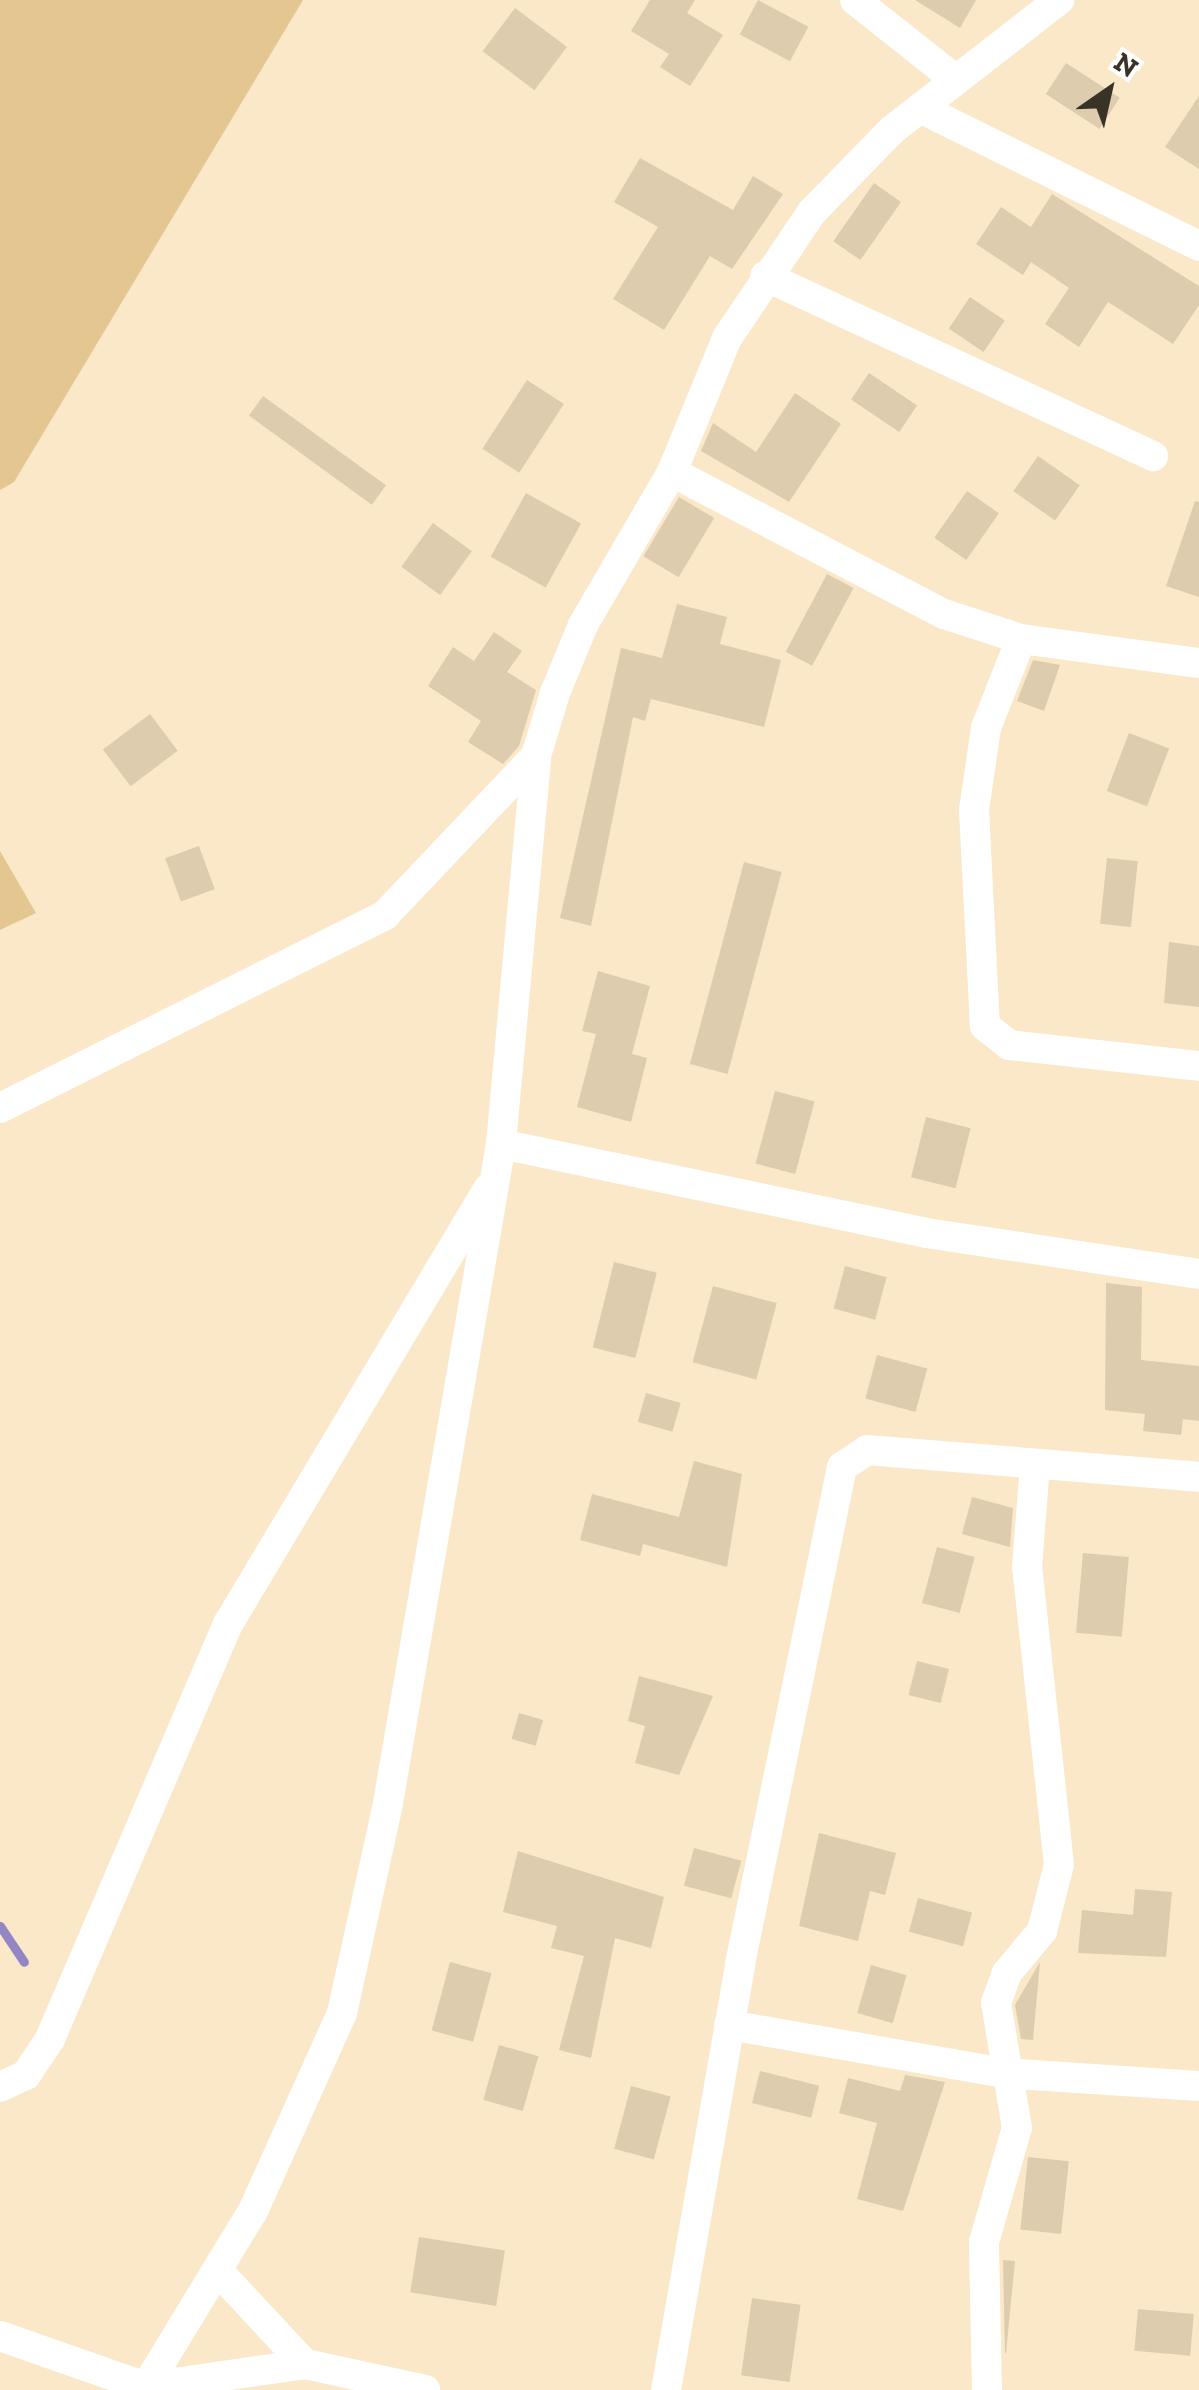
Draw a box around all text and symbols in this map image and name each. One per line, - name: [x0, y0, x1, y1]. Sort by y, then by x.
- north arrow: [1059, 40, 1159, 140]
- text: N: [1108, 45, 1144, 84]

